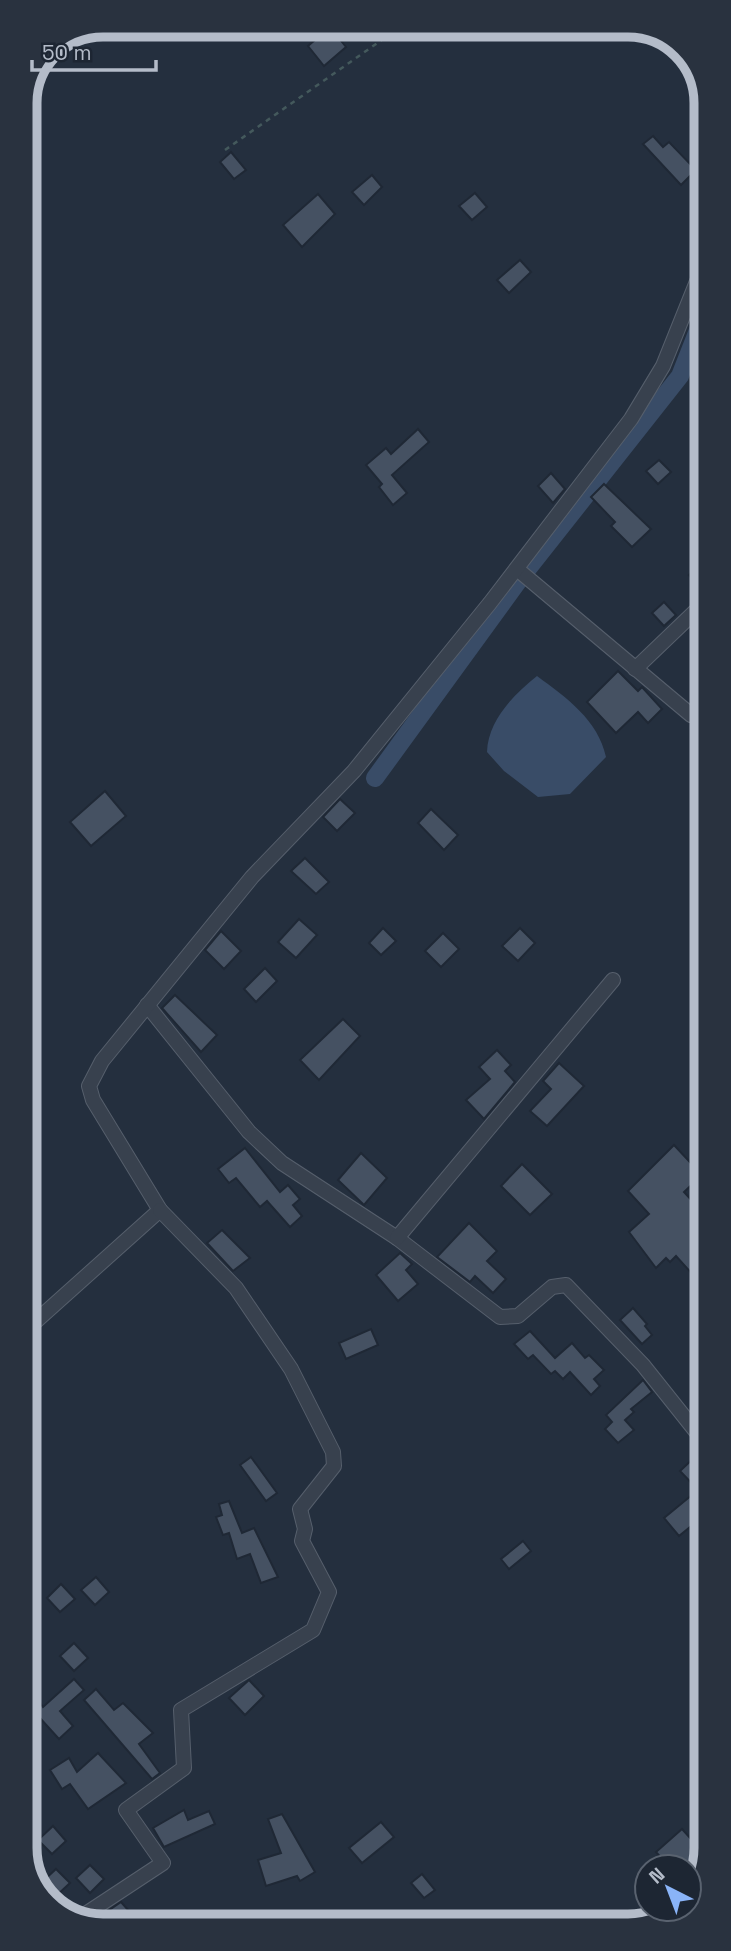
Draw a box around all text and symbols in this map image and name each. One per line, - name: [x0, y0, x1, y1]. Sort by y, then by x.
- scale bar: [32, 28, 156, 72]
- text: 50 m: [42, 39, 92, 66]
- north arrow: [633, 1853, 703, 1923]
- text: N: [644, 1862, 670, 1889]

